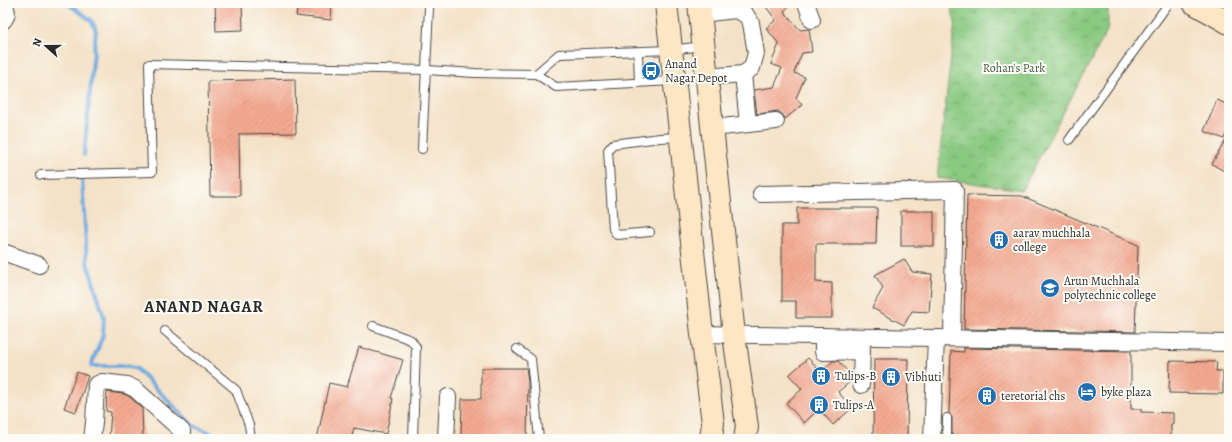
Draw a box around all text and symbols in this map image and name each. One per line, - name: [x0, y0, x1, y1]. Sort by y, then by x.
- north arrow: [26, 26, 66, 66]
- text: N: [29, 36, 46, 49]
- place label: Anand Nagar Depot: [664, 56, 728, 86]
- bus stop icon: Anand Nagar Depot: [640, 60, 662, 82]
- park label: Rohan's Park: [983, 60, 1045, 76]
- place label: aarav muchhala college: [1013, 225, 1091, 255]
- building icon: aarav muchhala college: [988, 229, 1010, 251]
- place label: Arun Muchhala polytechnic college: [1063, 273, 1156, 303]
- school or university icon: Arun Muchhala polytechnic college: [1039, 277, 1061, 299]
- district label: ANAND NAGAR: [143, 296, 264, 318]
- building icon: Tulips-B: [810, 365, 832, 387]
- building icon: Vibhuti: [880, 366, 902, 388]
- place label: Tulips-B: [835, 368, 877, 384]
- place label: Vibhuti: [904, 369, 942, 385]
- hotel icon: byke plaza: [1076, 381, 1098, 403]
- place label: byke plaza: [1101, 384, 1152, 400]
- building icon: teretorial chs: [976, 385, 998, 407]
- place label: teretorial chs: [1001, 388, 1065, 404]
- building icon: Tulips-A: [808, 394, 830, 416]
- place label: Tulips-A: [833, 397, 875, 413]

